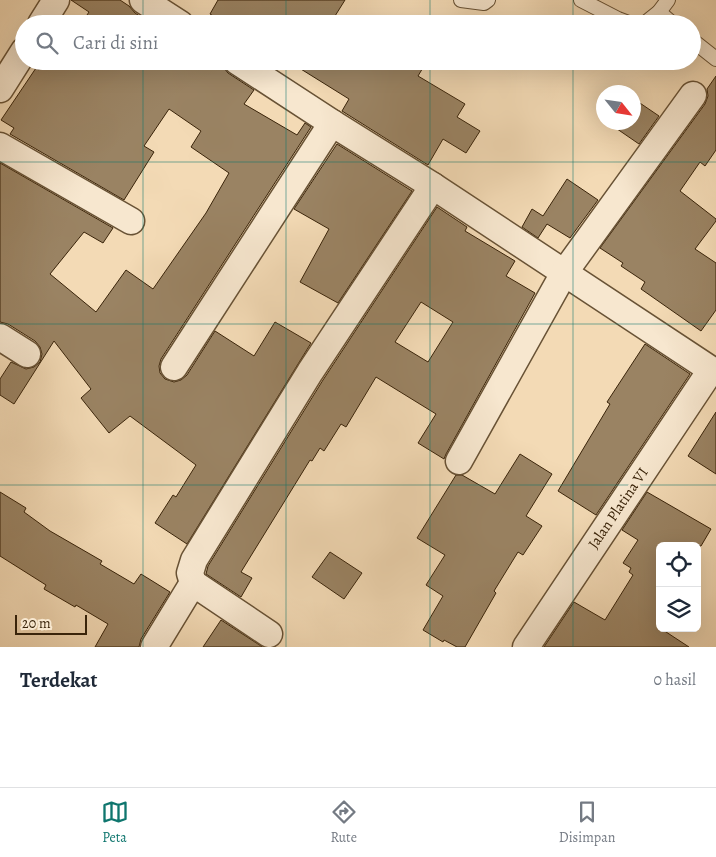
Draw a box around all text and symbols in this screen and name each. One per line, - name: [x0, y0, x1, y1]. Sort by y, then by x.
- search box: [15, 15, 701, 70]
- icon: search: [33, 29, 61, 57]
- text: Cari di sini: [73, 30, 158, 56]
- north arrow: [596, 85, 641, 130]
- street label: Jalan Platina VI: [583, 463, 653, 553]
- map controls: [656, 542, 701, 632]
- button: locate: [656, 542, 701, 587]
- button: layers: [656, 587, 701, 632]
- scale bar: [15, 612, 88, 635]
- text: 20 m: [22, 614, 51, 633]
- text: Terdekat: [20, 666, 98, 694]
- text: 0 hasil: [653, 669, 696, 691]
- tab: Peta: [101, 798, 129, 847]
- tab: Rute: [330, 798, 358, 847]
- tab: Disimpan: [559, 798, 615, 847]

